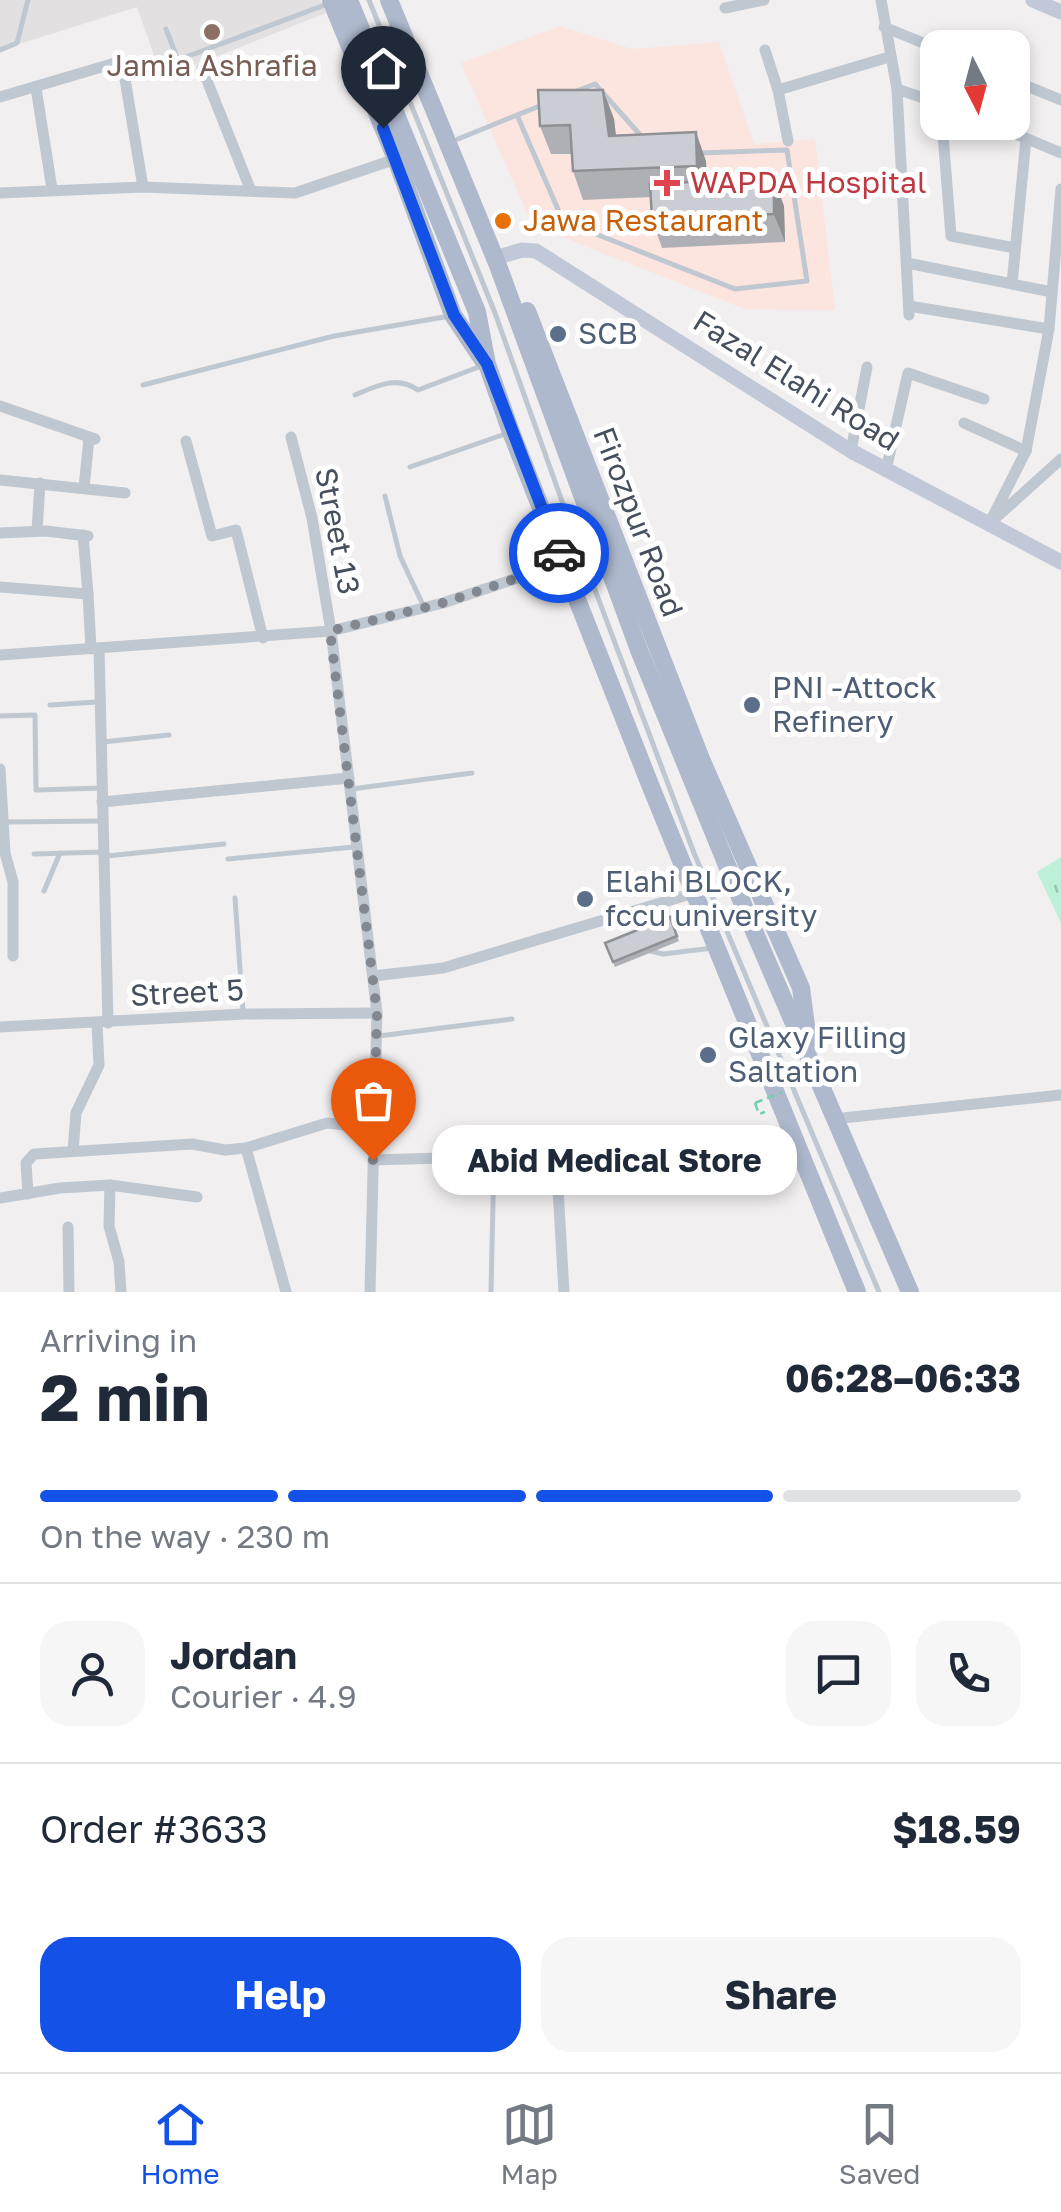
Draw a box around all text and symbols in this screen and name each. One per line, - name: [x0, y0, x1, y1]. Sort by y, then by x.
- marker: Jamia Ashrafia: [201, 21, 223, 43]
- pin: [341, 26, 426, 129]
- north arrow: [920, 30, 1030, 140]
- map controls: [920, 30, 1030, 140]
- icon: home: [356, 41, 411, 96]
- place label: Jamia Ashrafia: [106, 47, 318, 83]
- place label: WAPDA Hospital: [690, 164, 927, 200]
- marker: WAPDA Hospital: [654, 170, 680, 196]
- place label: Jawa Restaurant: [523, 202, 763, 238]
- marker: Jawa Restaurant: [492, 210, 514, 232]
- street label: Fazal Elahi Road: [687, 302, 906, 458]
- place label: SCB: [578, 315, 638, 351]
- marker: SCB: [547, 323, 569, 345]
- street label: Firozpur Road: [586, 422, 692, 621]
- street label: Street 13: [308, 464, 368, 597]
- courier: [509, 503, 609, 603]
- icon: car: [532, 526, 587, 581]
- place label: PNI -Attock Refinery: [772, 669, 937, 739]
- marker: PNI -Attock Refinery: [741, 694, 763, 716]
- place label: Elahi BLOCK, fccu university: [605, 863, 817, 933]
- marker: Elahi BLOCK, fccu university: [574, 888, 596, 910]
- street label: Street 5: [129, 971, 245, 1013]
- place label: Glaxy Filling Saltation: [728, 1019, 907, 1089]
- marker: Glaxy Filling Saltation: [697, 1044, 719, 1066]
- pin: [331, 1058, 416, 1161]
- icon: bag: [346, 1073, 401, 1128]
- callout: Abid Medical Store: [433, 1125, 798, 1195]
- text: Abid Medical Store: [467, 1141, 762, 1179]
- text: Arriving in: [40, 1321, 197, 1359]
- text: 06:28–06:33: [785, 1355, 1021, 1400]
- text: 2 min: [40, 1357, 210, 1435]
- text: On the way · 230 m: [40, 1517, 330, 1555]
- button: person: [40, 1621, 145, 1726]
- button: chat: [786, 1621, 891, 1726]
- button: phone: [916, 1621, 1021, 1726]
- text: Jordan: [170, 1632, 297, 1677]
- text: Courier · 4.9: [170, 1677, 357, 1715]
- text: Order #3633: [40, 1806, 268, 1851]
- text: $18.59: [892, 1806, 1021, 1851]
- button: Help: [40, 1937, 521, 2052]
- button: Share: [541, 1937, 1021, 2052]
- tab: Home: [141, 2097, 220, 2190]
- tab: Map: [501, 2097, 558, 2190]
- tab: Saved: [839, 2097, 921, 2190]

